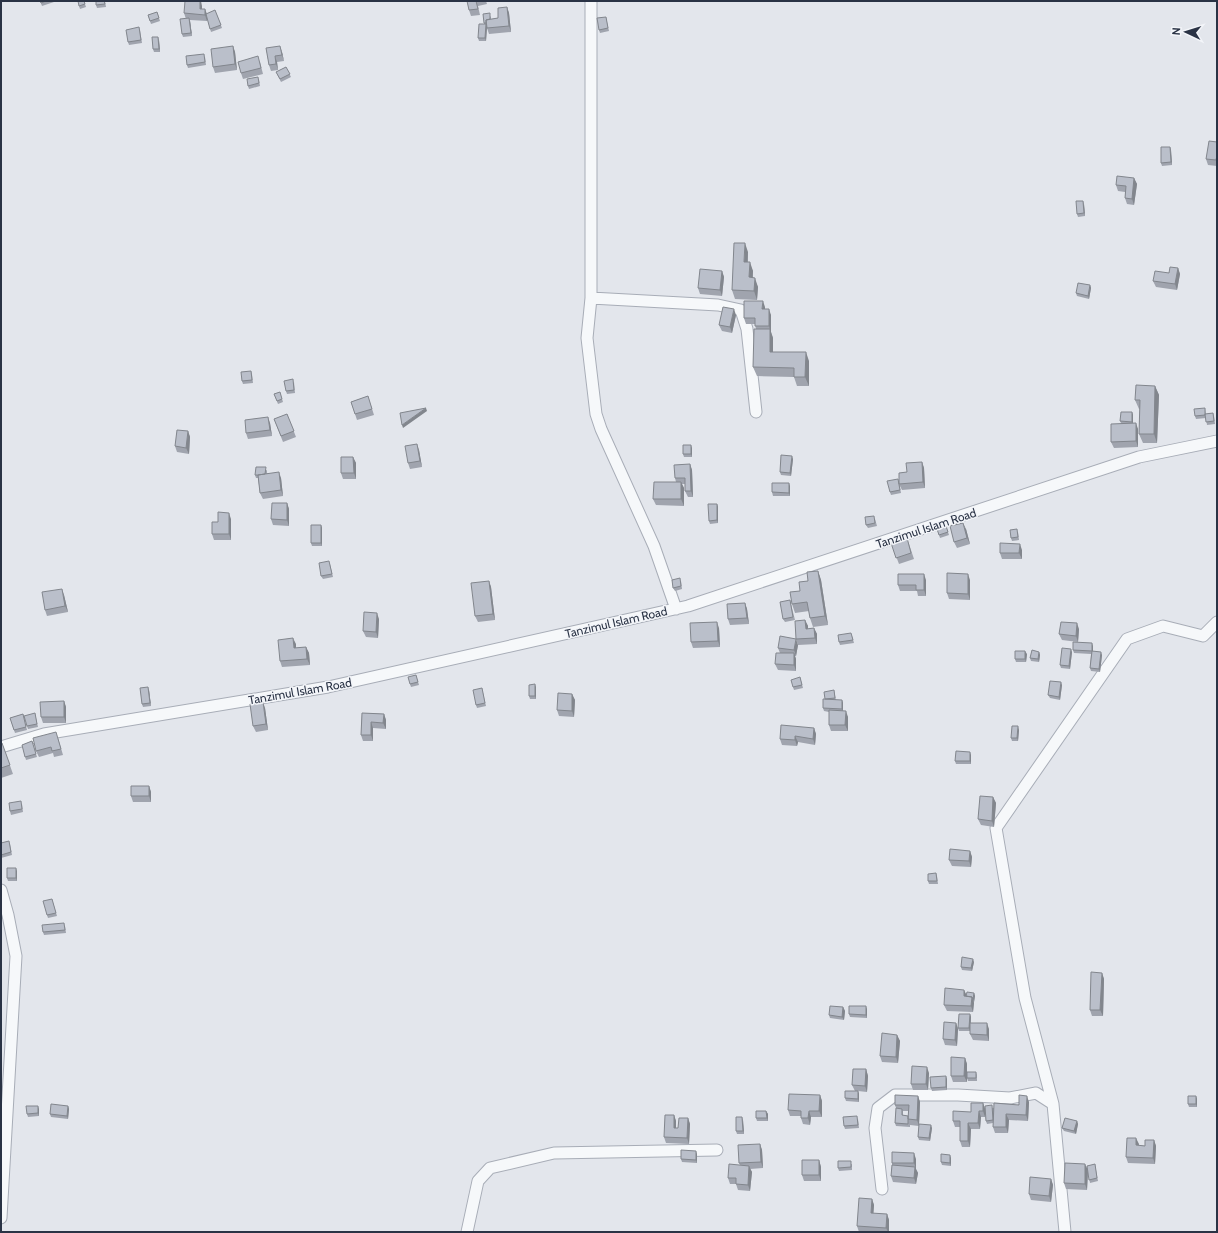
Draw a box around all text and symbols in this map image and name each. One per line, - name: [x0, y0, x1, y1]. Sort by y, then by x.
- north arrow: [1166, 12, 1206, 52]
- text: N: [1169, 27, 1183, 36]
- street label: Tanzimul Islam Road: [874, 505, 978, 551]
- street label: Tanzimul Islam Road: [563, 603, 669, 641]
- street label: Tanzimul Islam Road: [247, 675, 353, 707]

